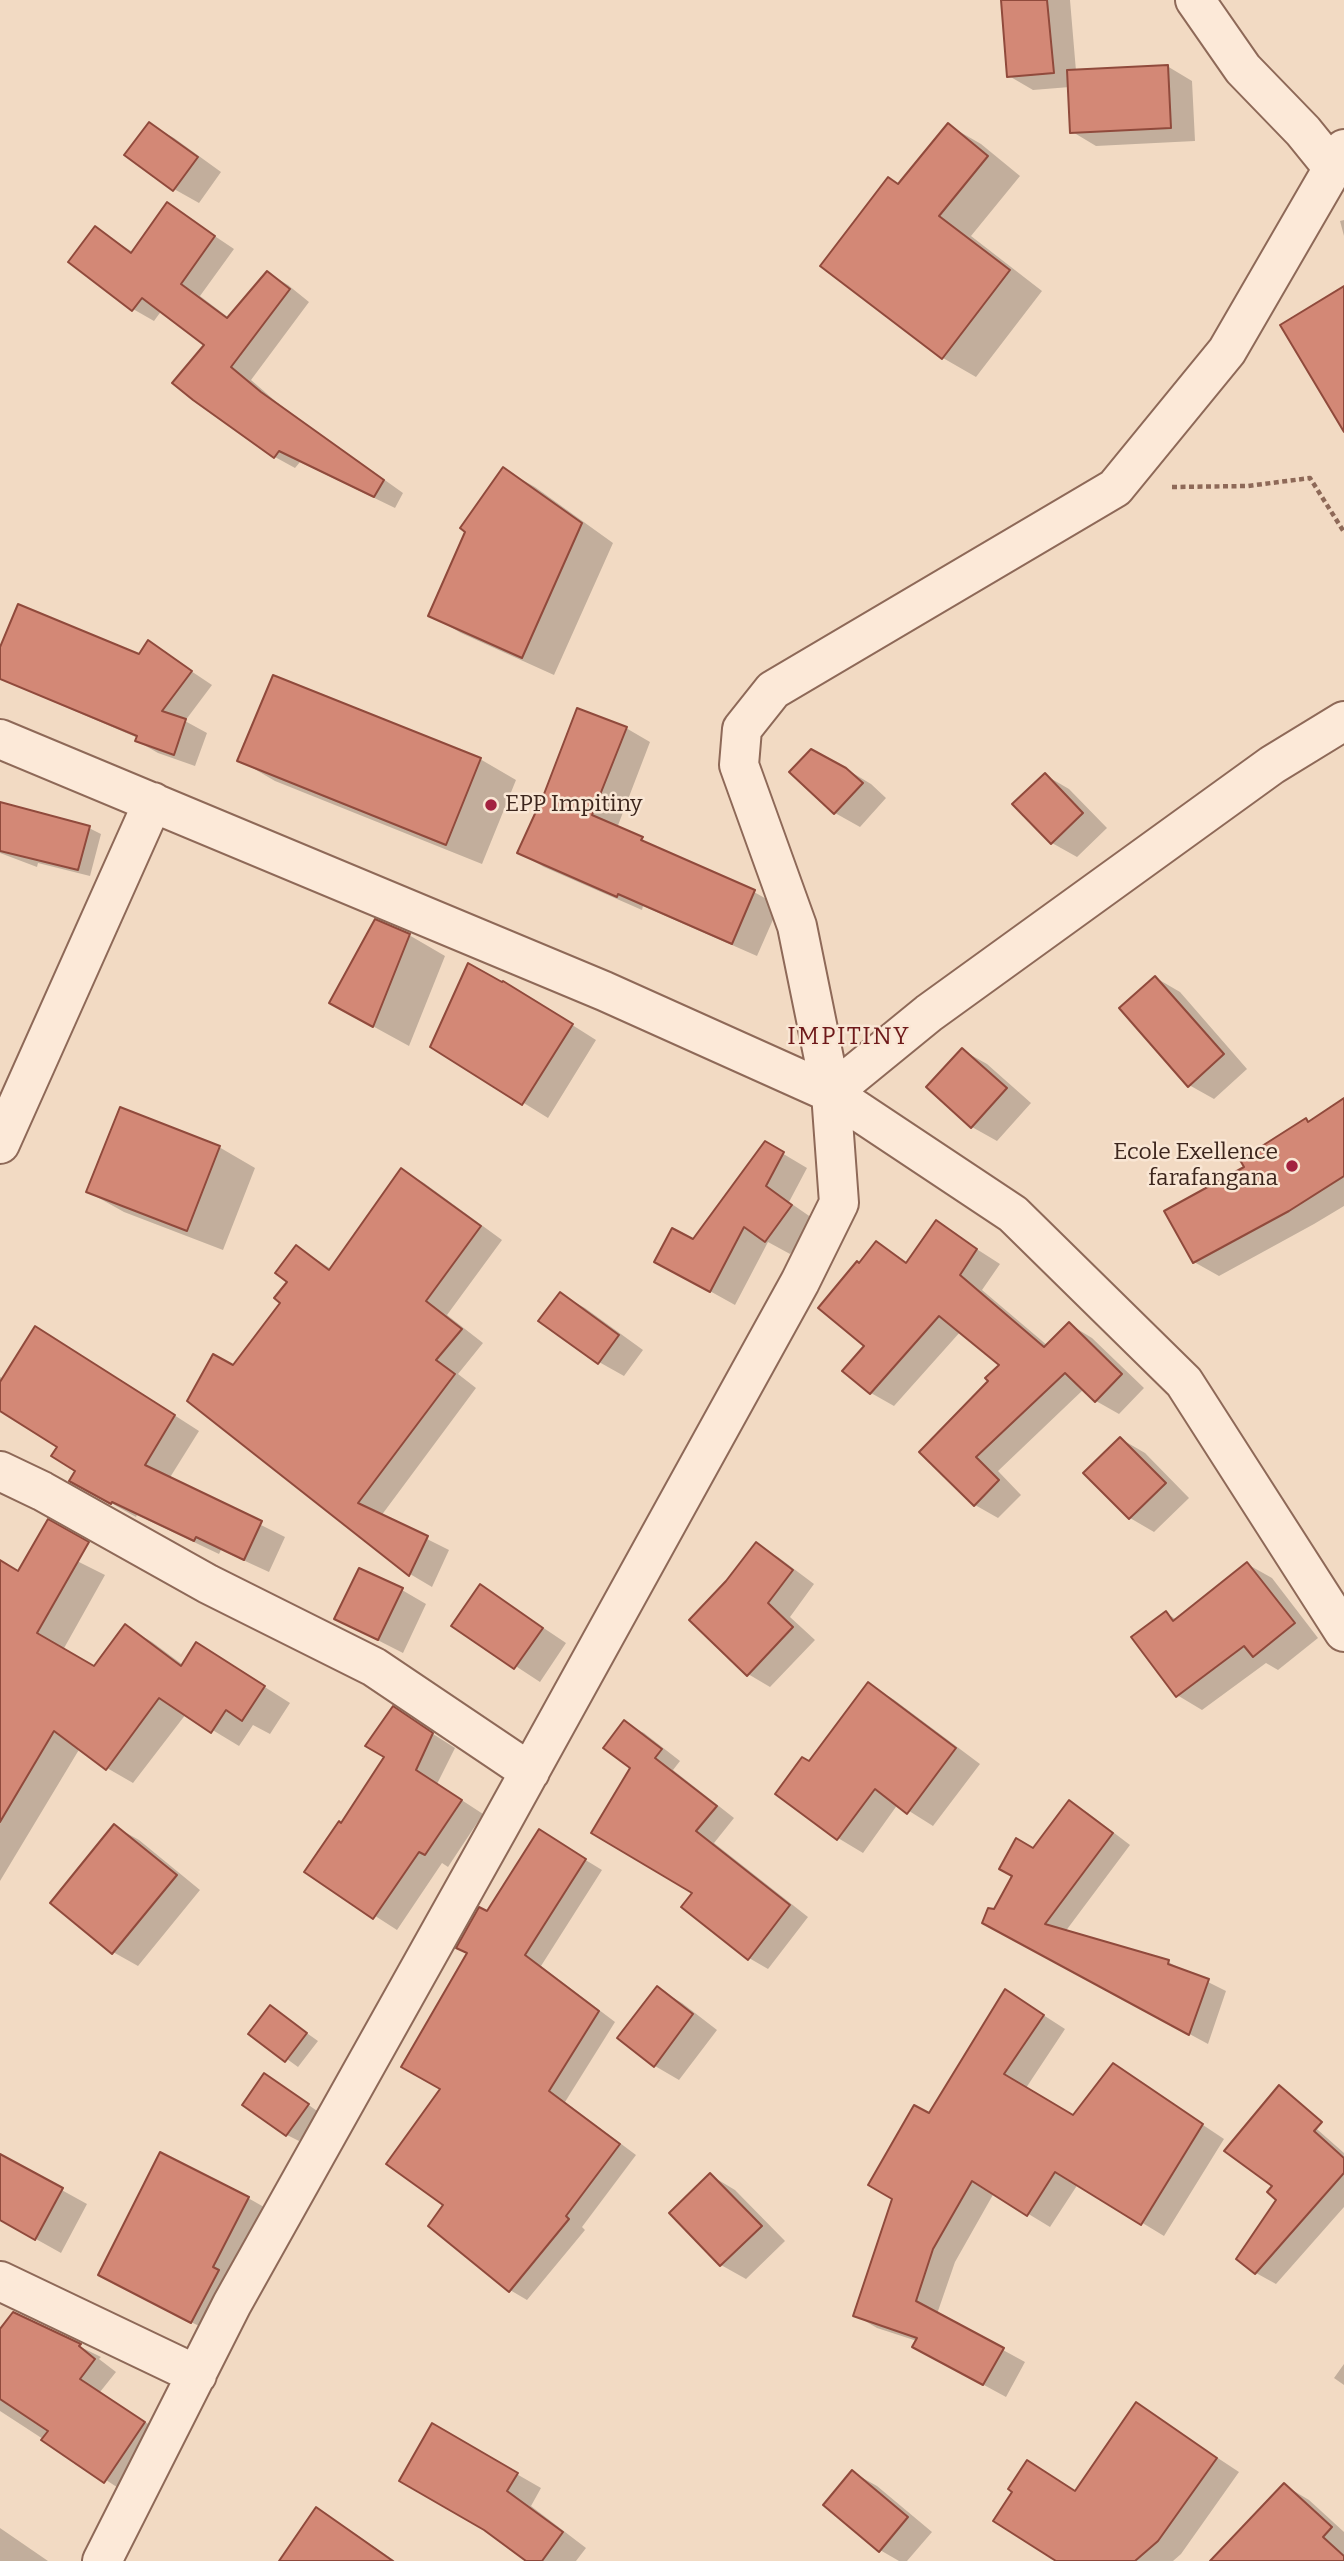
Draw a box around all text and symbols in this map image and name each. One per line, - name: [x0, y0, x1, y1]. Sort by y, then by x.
- place label: EPP Impitiny: [505, 791, 643, 819]
- marker: EPP Impitiny: [483, 797, 499, 813]
- district label: IMPITINY: [788, 1023, 910, 1051]
- place label: Ecole Exellence farafangana: [1113, 1139, 1278, 1193]
- marker: Ecole Exellence farafangana: [1284, 1158, 1300, 1174]

